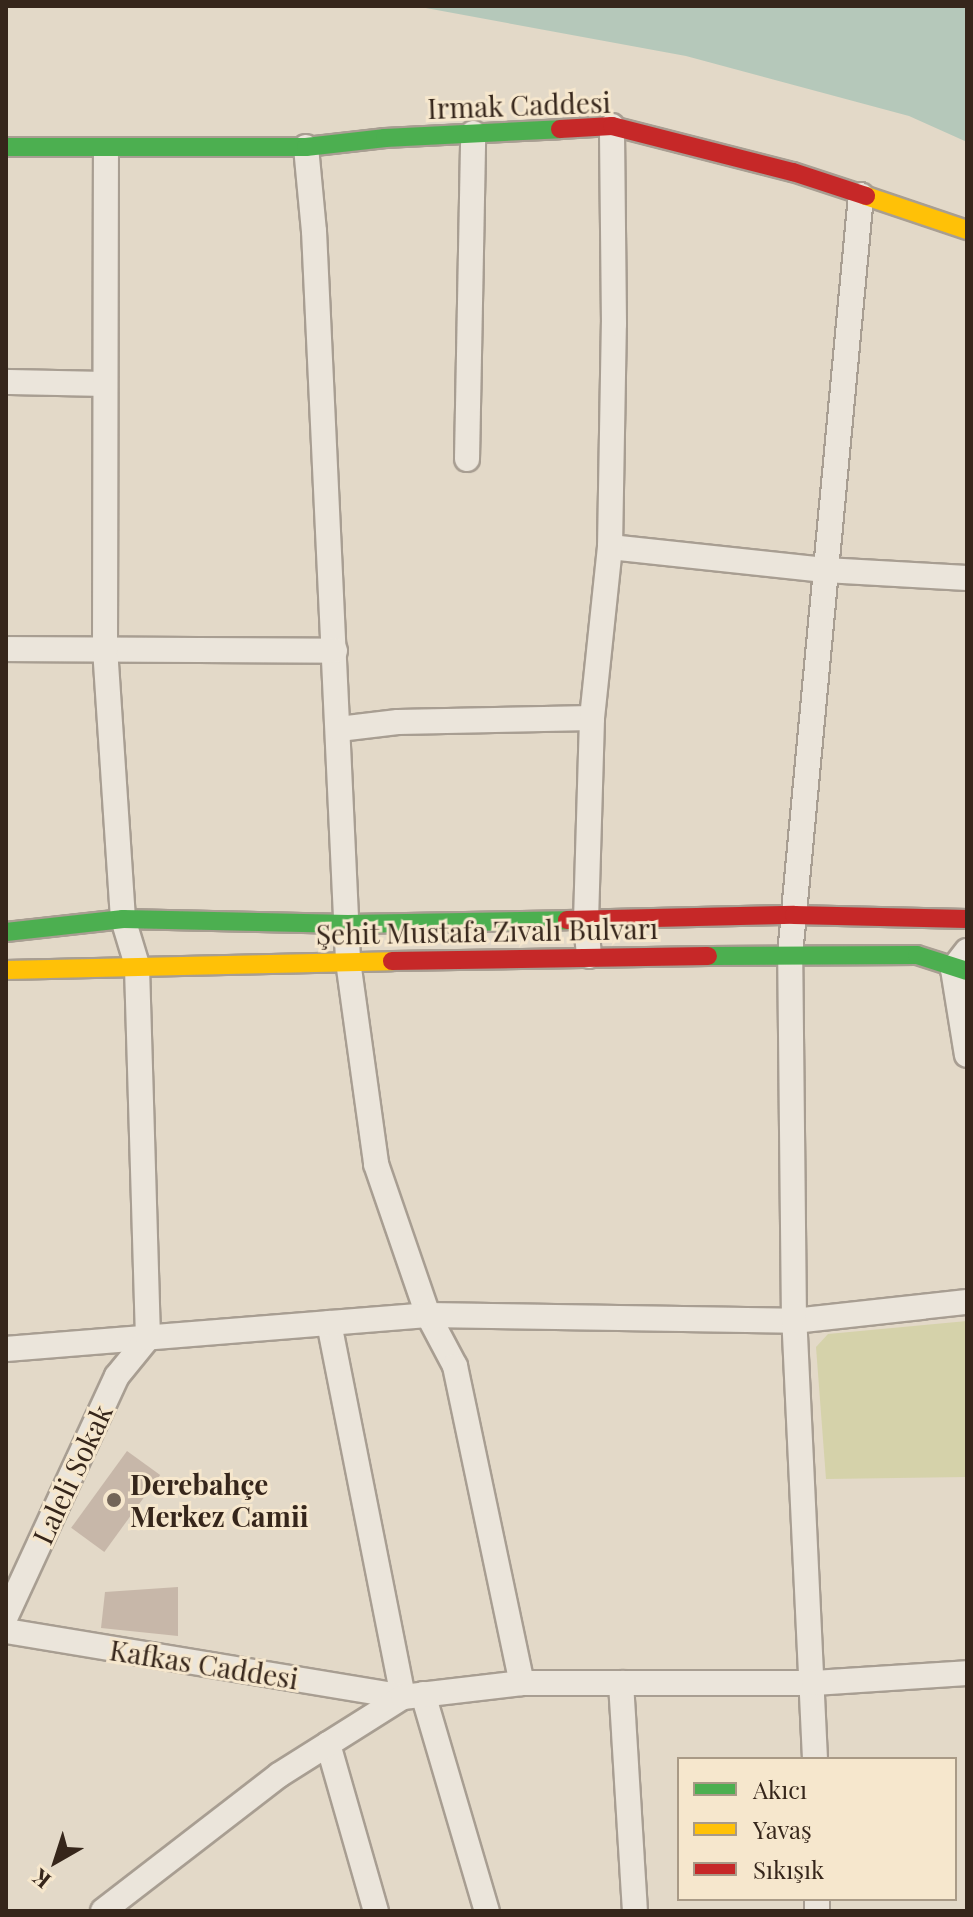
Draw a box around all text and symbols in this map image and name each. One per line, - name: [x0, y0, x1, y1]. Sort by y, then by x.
- street label: Irmak Caddesi: [427, 85, 611, 125]
- street label: Şehit Mustafa Zıvalı Bulvarı: [315, 911, 659, 951]
- street label: Laleli Sokak: [25, 1399, 119, 1549]
- place label: Derebahçe Merkez Camii: [130, 1467, 309, 1533]
- marker: Derebahçe Merkez Camii: [105, 1491, 123, 1509]
- street label: Kafkas Caddesi: [107, 1633, 301, 1695]
- legend: [677, 1757, 957, 1901]
- text: Akıcı: [753, 1773, 807, 1805]
- text: Yavaş: [753, 1813, 812, 1845]
- north arrow: [16, 1821, 96, 1901]
- text: Sıkışık: [753, 1853, 824, 1885]
- text: K: [25, 1863, 56, 1896]

